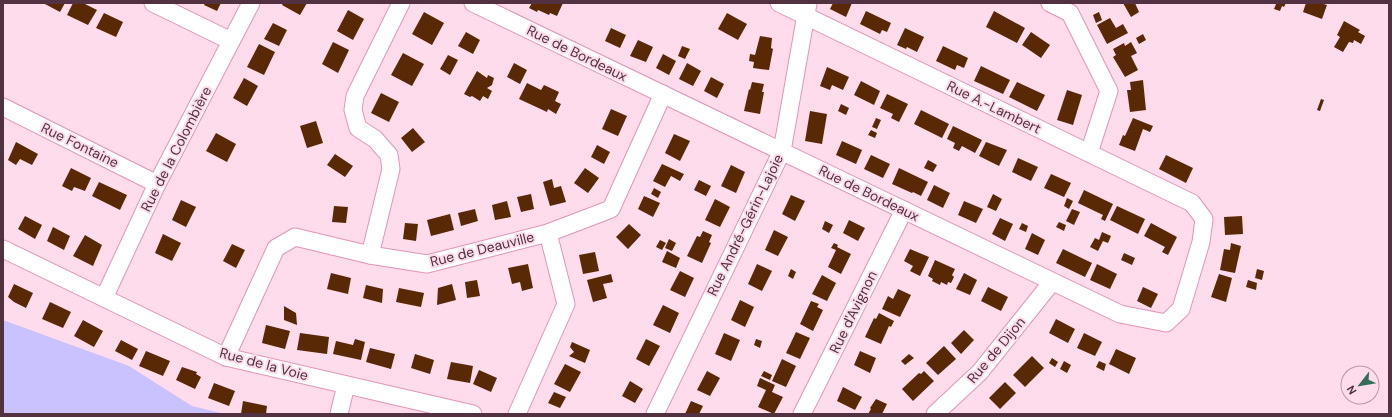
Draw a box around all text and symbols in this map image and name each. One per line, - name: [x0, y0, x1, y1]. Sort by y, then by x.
- street label: Rue de Bordeaux: [524, 21, 630, 85]
- street label: Rue A.-Lambert: [944, 76, 1044, 138]
- street label: Rue de la Colombière: [137, 83, 215, 215]
- street label: Rue Fontaine: [38, 118, 122, 172]
- street label: Rue André-Gérin-Lajoie: [703, 151, 787, 299]
- street label: Rue de Bordeaux: [816, 161, 922, 225]
- street label: Rue de Deauville: [428, 227, 536, 271]
- street label: Rue d'Avignon: [825, 268, 881, 356]
- street label: Rue de Dijon: [963, 313, 1029, 387]
- street label: Rue de la Voie: [218, 344, 310, 384]
- north arrow: [1340, 365, 1380, 405]
- text: N: [1343, 383, 1359, 397]

